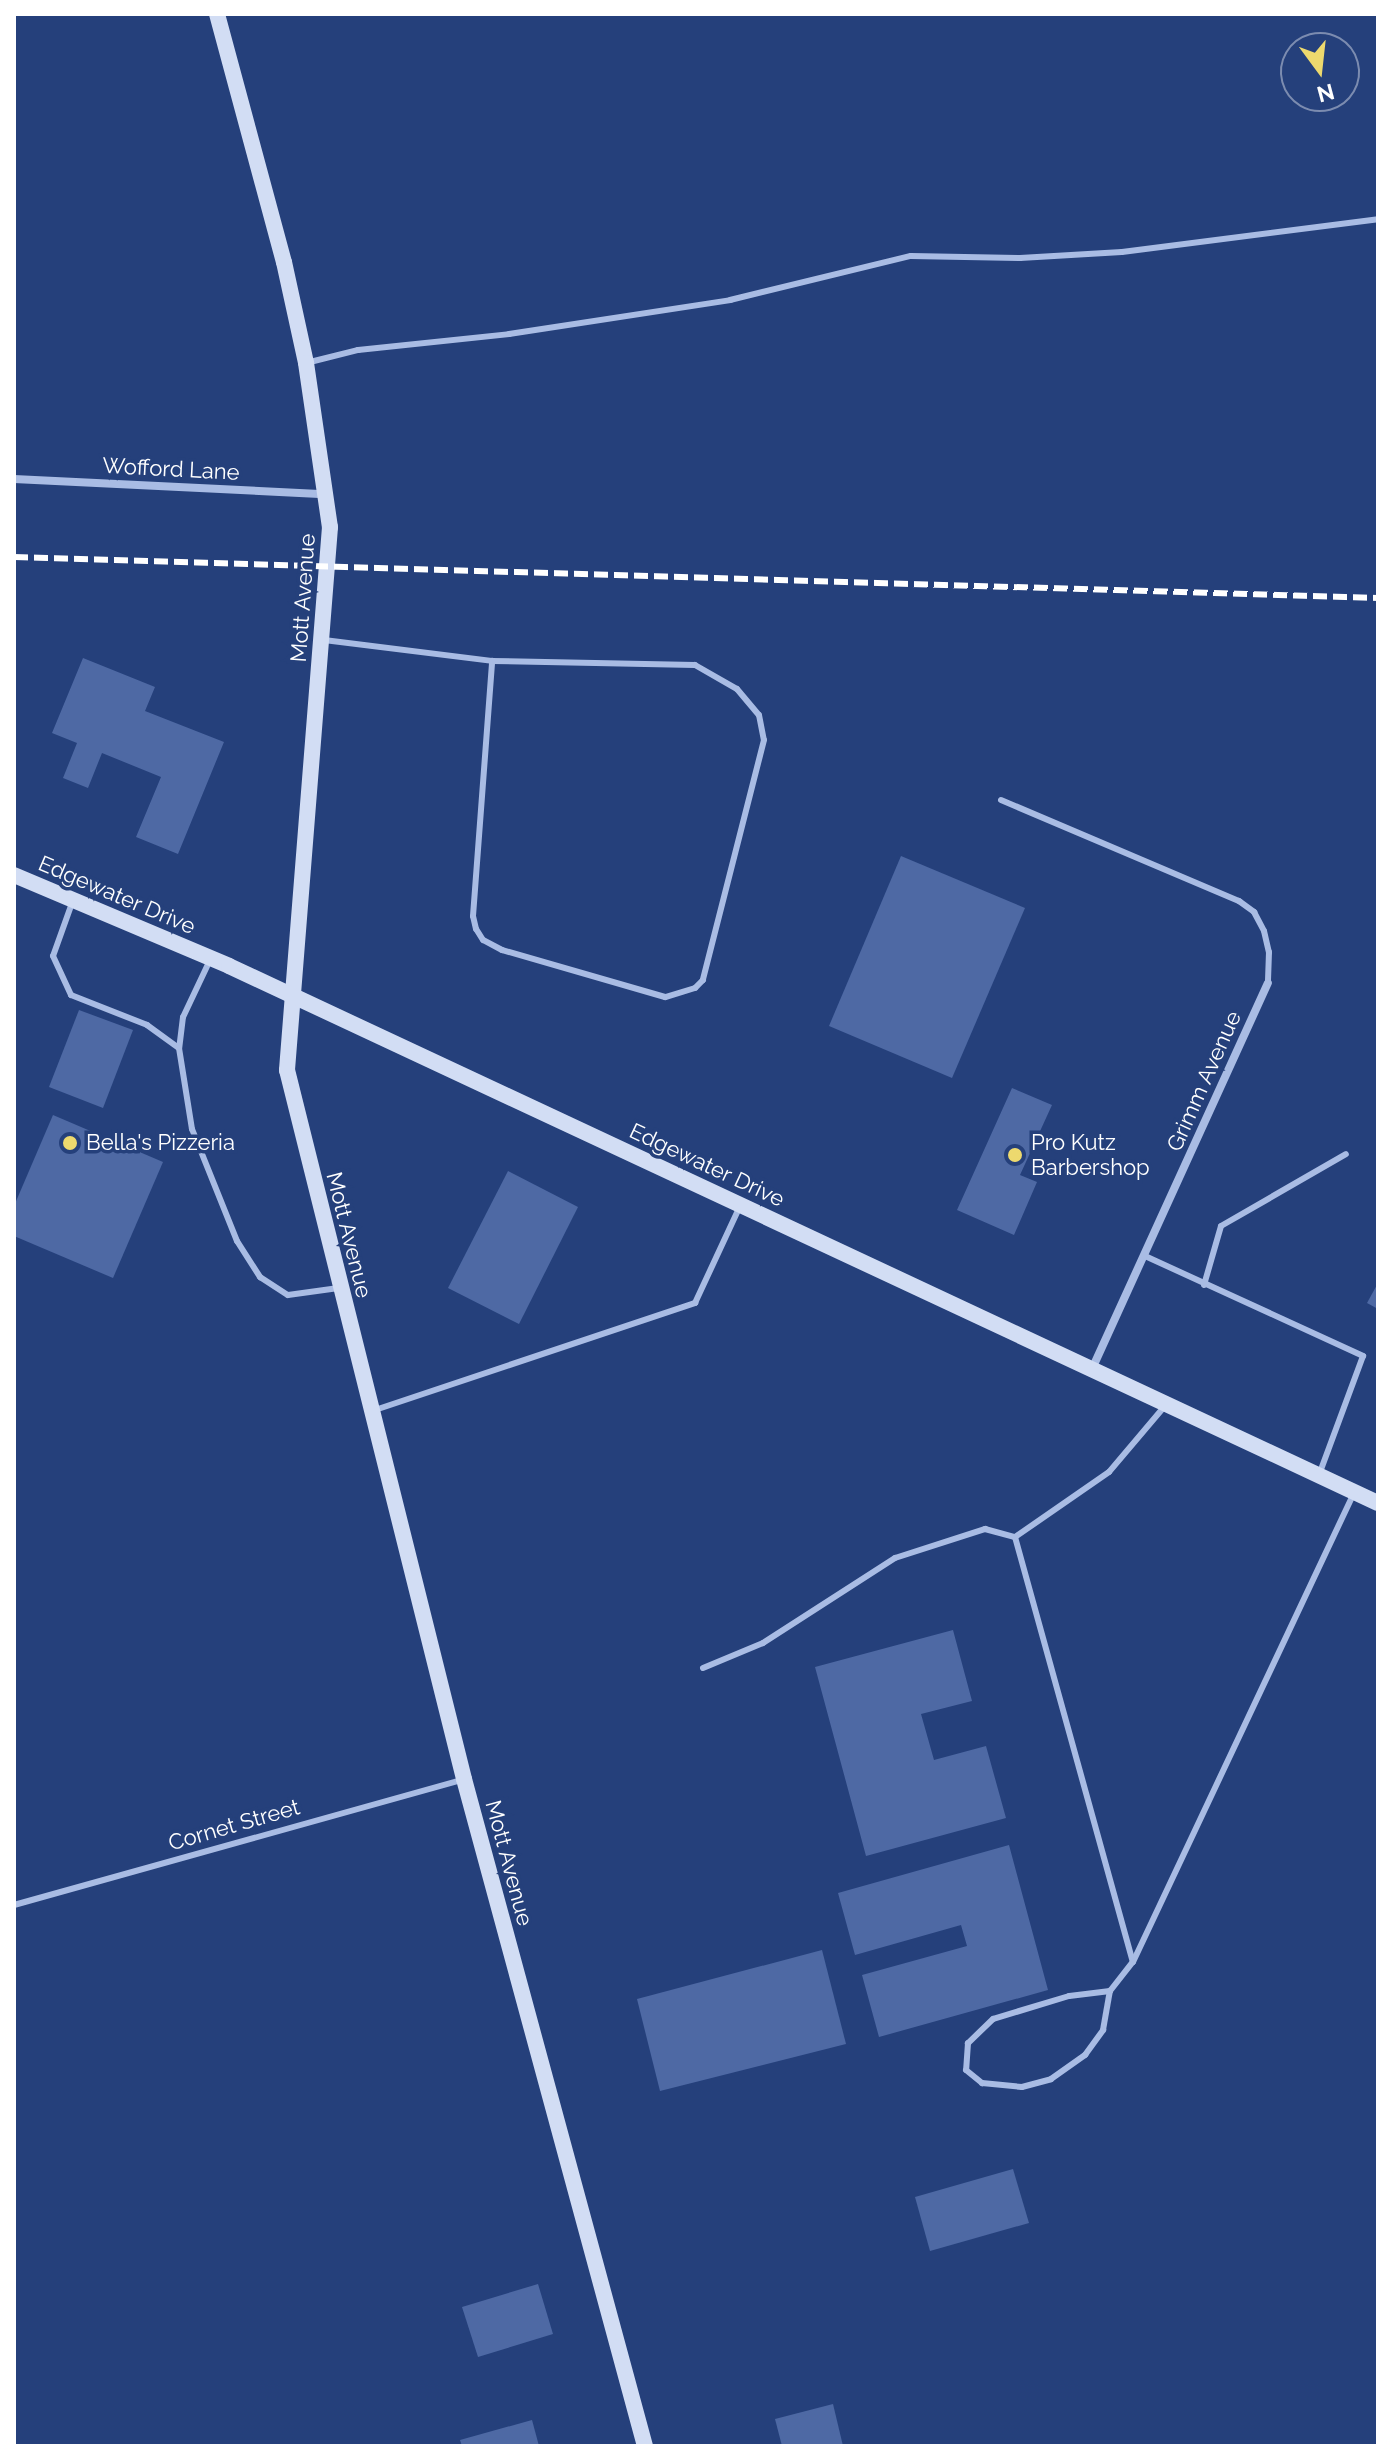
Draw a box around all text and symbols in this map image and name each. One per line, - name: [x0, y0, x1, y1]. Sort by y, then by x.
- north arrow: [1280, 32, 1360, 112]
- text: N: [1314, 79, 1337, 108]
- street label: Wofford Lane: [102, 452, 240, 486]
- street label: Mott Avenue: [285, 532, 321, 664]
- street label: Edgewater Drive: [34, 850, 200, 940]
- street label: Grimm Avenue: [1161, 1006, 1247, 1156]
- street label: Edgewater Drive: [625, 1117, 789, 1213]
- place label: Pro Kutz Barbershop: [1031, 1129, 1150, 1180]
- place label: Bella's Pizzeria: [86, 1130, 235, 1156]
- marker: Bella's Pizzeria: [61, 1134, 79, 1152]
- marker: Pro Kutz Barbershop: [1006, 1146, 1024, 1164]
- street label: Mott Avenue: [321, 1169, 377, 1301]
- street label: Cornet Street: [165, 1794, 303, 1856]
- street label: Mott Avenue: [479, 1797, 539, 1929]

